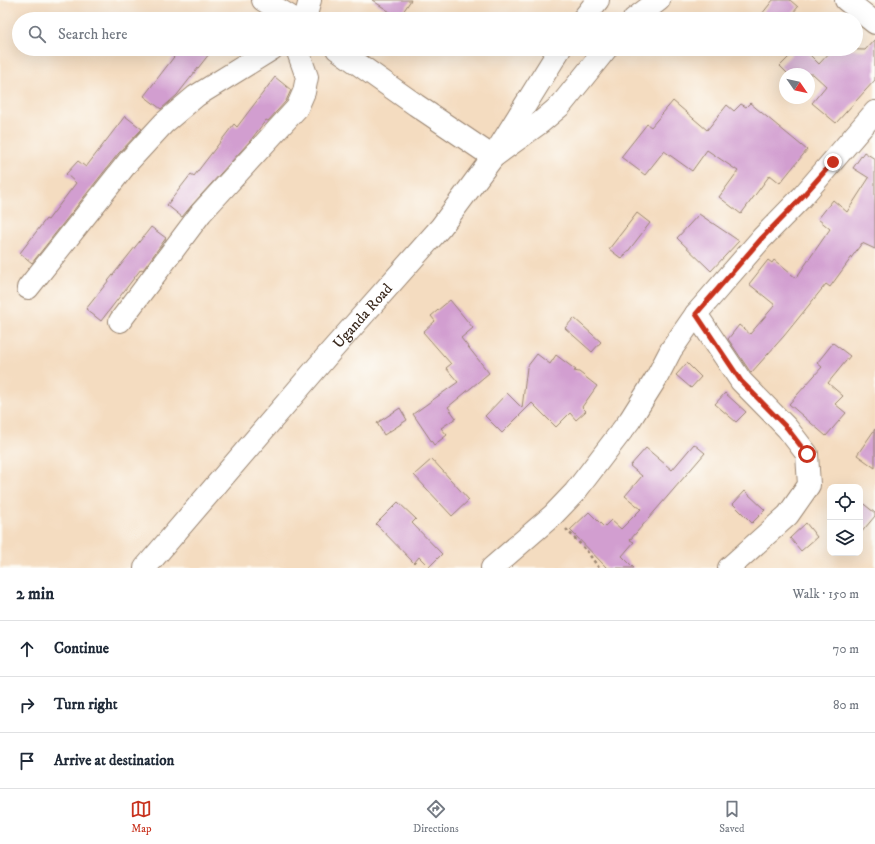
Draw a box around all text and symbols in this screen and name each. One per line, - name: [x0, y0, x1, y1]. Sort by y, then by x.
- search box: [12, 12, 863, 56]
- icon: search: [26, 23, 48, 45]
- text: Search here: [58, 25, 127, 44]
- north arrow: [779, 68, 815, 104]
- route end: [824, 153, 842, 171]
- street label: Uganda Road: [329, 279, 397, 353]
- route start: [798, 445, 816, 463]
- map controls: [827, 484, 863, 556]
- button: locate: [827, 484, 863, 520]
- button: layers: [827, 520, 863, 556]
- text: 2 min: [16, 583, 54, 605]
- text: Walk · 150 m: [793, 586, 859, 602]
- icon: ahead: [16, 638, 38, 660]
- text: Continue: [54, 639, 109, 658]
- text: 70 m: [833, 641, 859, 657]
- icon: right: [16, 694, 38, 716]
- text: Turn right: [54, 695, 117, 714]
- text: 80 m: [833, 697, 859, 713]
- icon: arrive: [16, 750, 38, 772]
- text: Arrive at destination: [54, 751, 174, 770]
- tab: Map: [130, 798, 152, 836]
- tab: Directions: [413, 798, 459, 836]
- tab: Saved: [719, 798, 745, 836]

